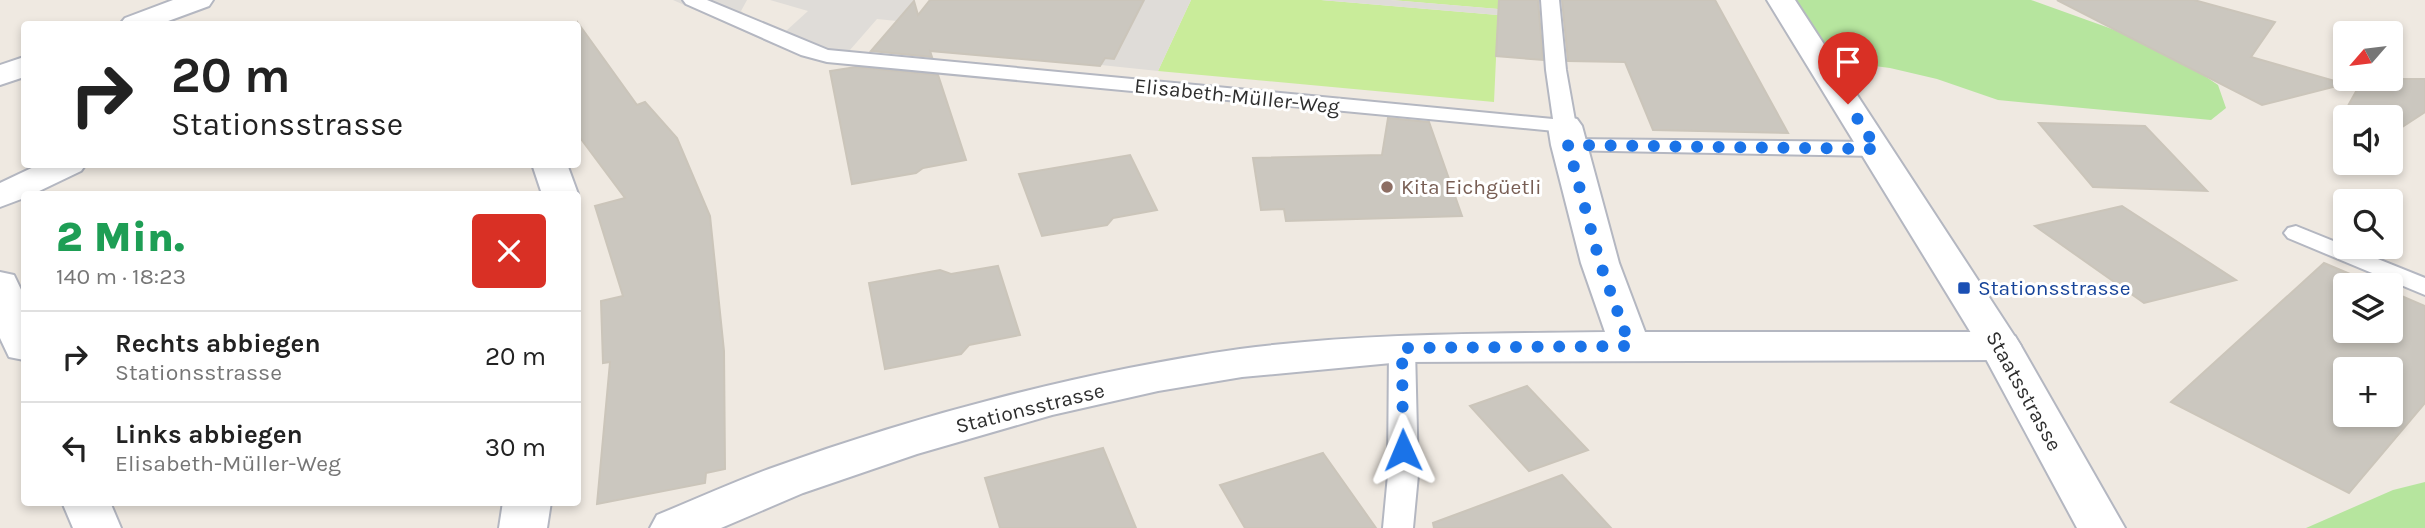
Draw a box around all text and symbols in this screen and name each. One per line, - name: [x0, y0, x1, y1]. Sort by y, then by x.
- north arrow: [2333, 21, 2403, 91]
- map controls: [2333, 21, 2403, 427]
- pin: [1818, 32, 1878, 104]
- icon: arrive: [1829, 43, 1867, 81]
- text: 20 m: [171, 47, 291, 104]
- icon: right: [56, 49, 147, 140]
- street label: Elisabeth-Müller-Weg: [1133, 73, 1341, 119]
- button: sound: [2333, 105, 2403, 175]
- text: Stationsstrasse: [171, 106, 403, 143]
- place label: Kita Eichgüetli: [1401, 175, 1541, 199]
- marker: Kita Eichgüetli: [1379, 179, 1395, 195]
- button: search: [2333, 189, 2403, 259]
- text: 2 Min.: [56, 212, 185, 262]
- button: close: [472, 214, 546, 288]
- text: 140 m · 18:23: [56, 263, 186, 290]
- button: layers: [2333, 273, 2403, 343]
- place label: Stationsstrasse: [1978, 276, 2130, 300]
- marker: Stationsstrasse: [1956, 280, 1972, 296]
- street label: Staatsstrasse: [1981, 327, 2067, 455]
- text: Rechts abbiegen: [115, 328, 321, 359]
- icon: right: [56, 338, 94, 376]
- text: 20 m: [485, 341, 546, 372]
- button: +: [2333, 357, 2403, 427]
- text: Stationsstrasse: [115, 359, 282, 386]
- street label: Stationsstrasse: [953, 378, 1107, 438]
- position arrow: [1366, 413, 1440, 487]
- text: Links abbiegen: [115, 419, 303, 450]
- icon: left: [56, 429, 94, 467]
- text: 30 m: [485, 432, 546, 463]
- text: Elisabeth-Müller-Weg: [115, 450, 341, 477]

